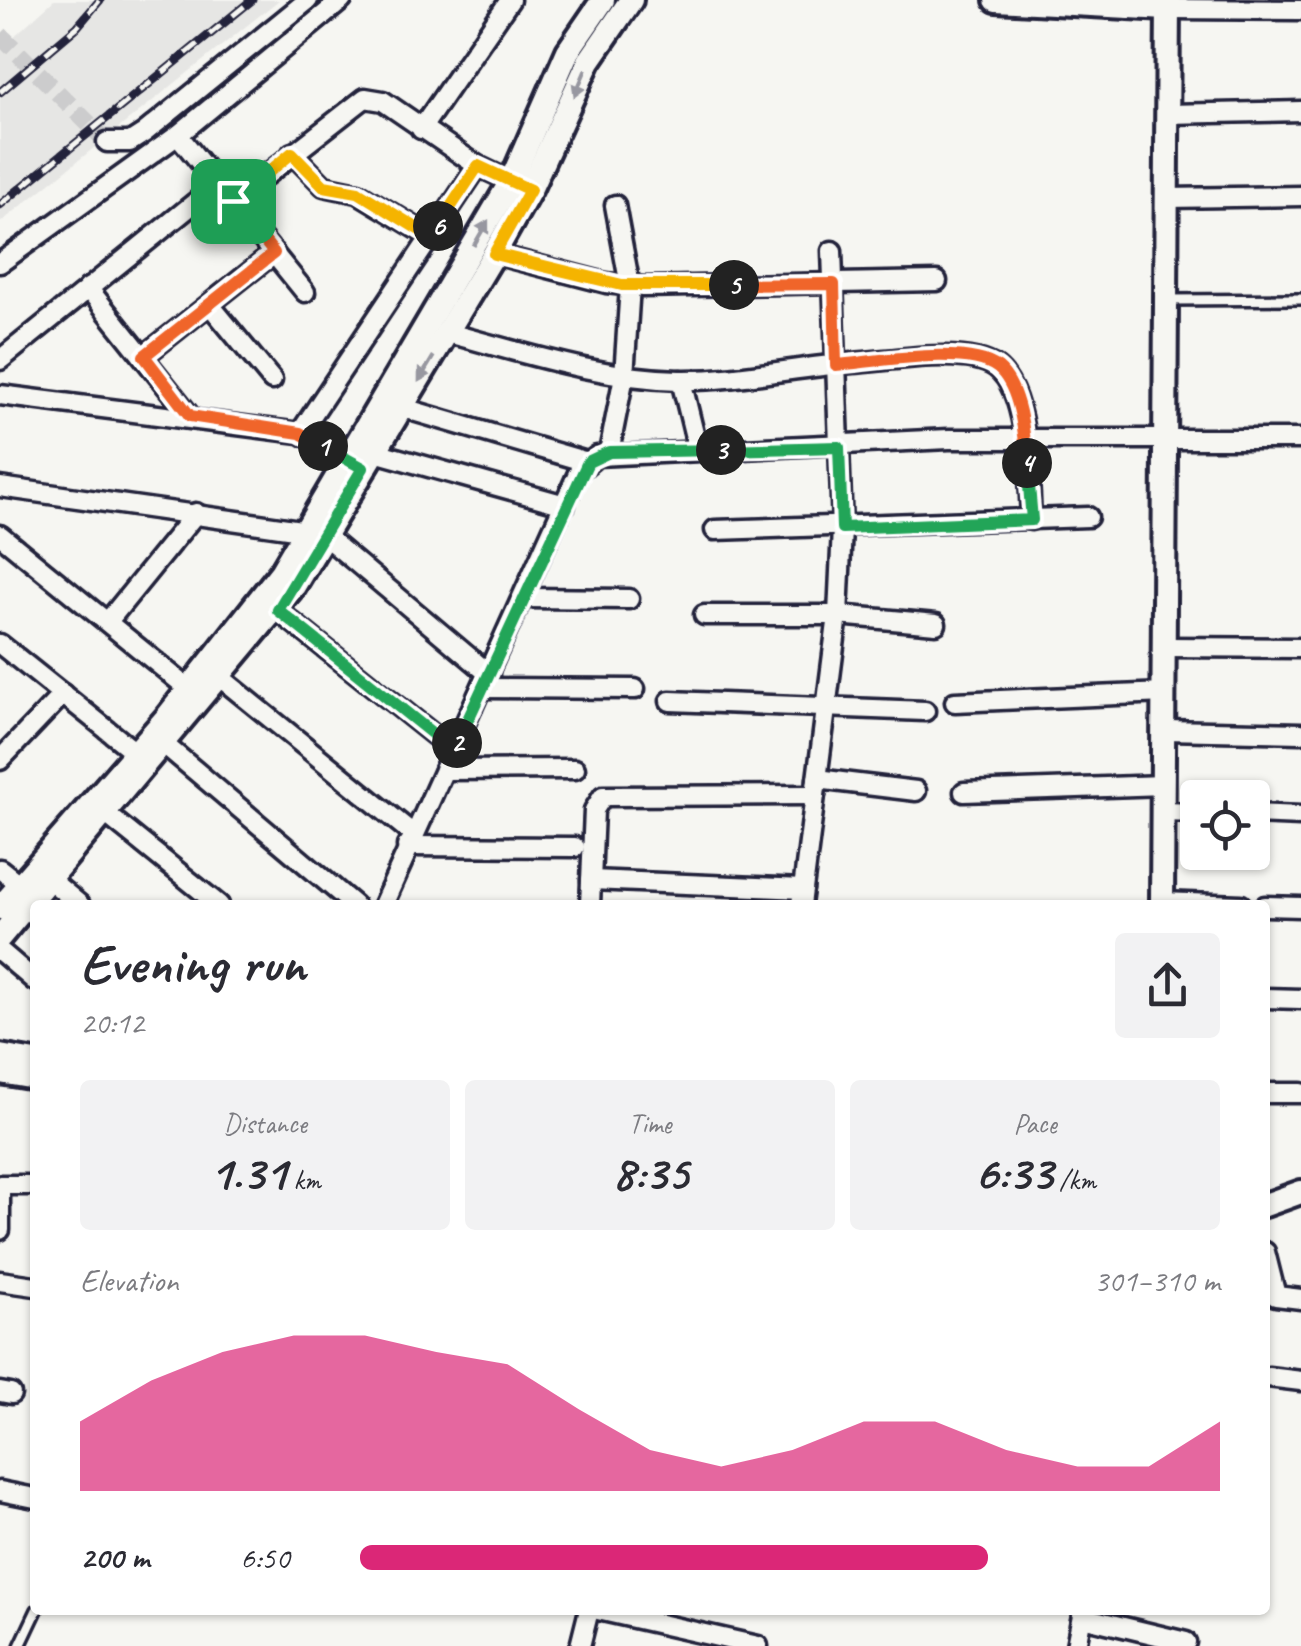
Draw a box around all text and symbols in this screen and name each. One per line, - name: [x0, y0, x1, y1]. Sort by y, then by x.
- one-way arrow: [572, 68, 588, 98]
- pin: [191, 159, 276, 244]
- icon: arrive: [206, 174, 261, 229]
- pin: 6: [413, 201, 463, 251]
- text: 6: [431, 208, 445, 243]
- one-way arrow: [472, 219, 489, 247]
- pin: 5: [709, 260, 759, 310]
- text: 5: [728, 267, 740, 302]
- one-way arrow: [418, 355, 436, 383]
- pin: 1: [298, 421, 348, 471]
- pin: 3: [696, 425, 746, 475]
- text: 1: [317, 428, 329, 463]
- text: 3: [715, 432, 727, 467]
- pin: 4: [1002, 438, 1052, 488]
- text: 4: [1021, 445, 1033, 480]
- pin: 2: [432, 718, 482, 768]
- text: 2: [451, 725, 463, 760]
- map controls: [1180, 780, 1270, 870]
- button: locate: [1180, 780, 1270, 870]
- text: Evening run: [80, 929, 305, 999]
- button: share: [1115, 933, 1220, 1038]
- text: 20:12: [80, 1002, 144, 1043]
- text: Distance: [223, 1106, 307, 1141]
- text: Time: [629, 1106, 671, 1141]
- text: Pace: [1013, 1106, 1057, 1141]
- text: 1.31: [209, 1141, 287, 1204]
- text: 8:35: [612, 1141, 688, 1204]
- text: 6:33: [974, 1141, 1053, 1204]
- text: km: [287, 1162, 321, 1197]
- text: /km: [1053, 1162, 1096, 1197]
- text: Elevation: [80, 1260, 178, 1301]
- text: 301–310 m: [1094, 1260, 1220, 1301]
- text: 200 m: [80, 1537, 149, 1578]
- text: 6:50: [240, 1537, 290, 1578]

